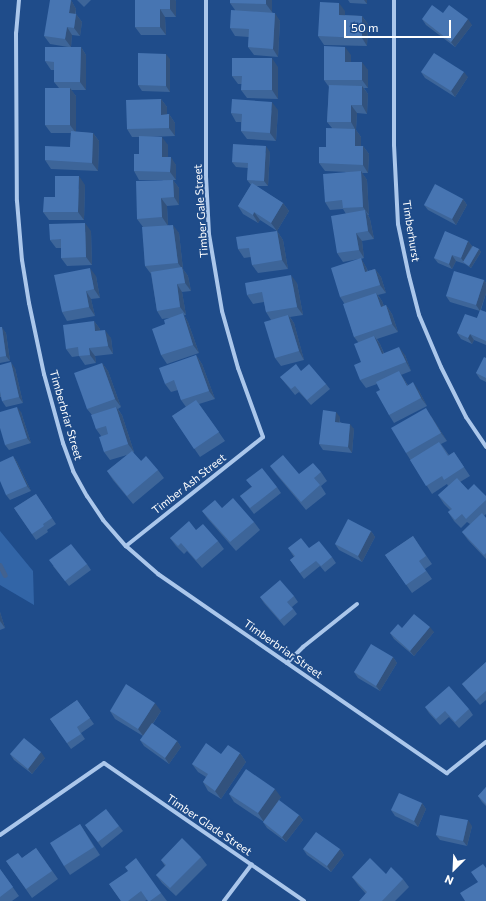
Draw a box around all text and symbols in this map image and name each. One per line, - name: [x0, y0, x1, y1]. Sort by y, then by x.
- scale bar: [346, 12, 453, 38]
- text: 50 m: [351, 20, 379, 34]
- street label: Timber Gale Street: [191, 164, 211, 258]
- street label: Timberhurst: [400, 199, 422, 263]
- street label: Timberbriar Street: [47, 368, 85, 462]
- street label: Timber Ash Street: [149, 451, 229, 517]
- street label: Timberbriar Street: [241, 617, 325, 681]
- street label: Timber Glade Street: [164, 791, 254, 859]
- north arrow: [434, 849, 474, 889]
- text: N: [443, 873, 455, 888]

